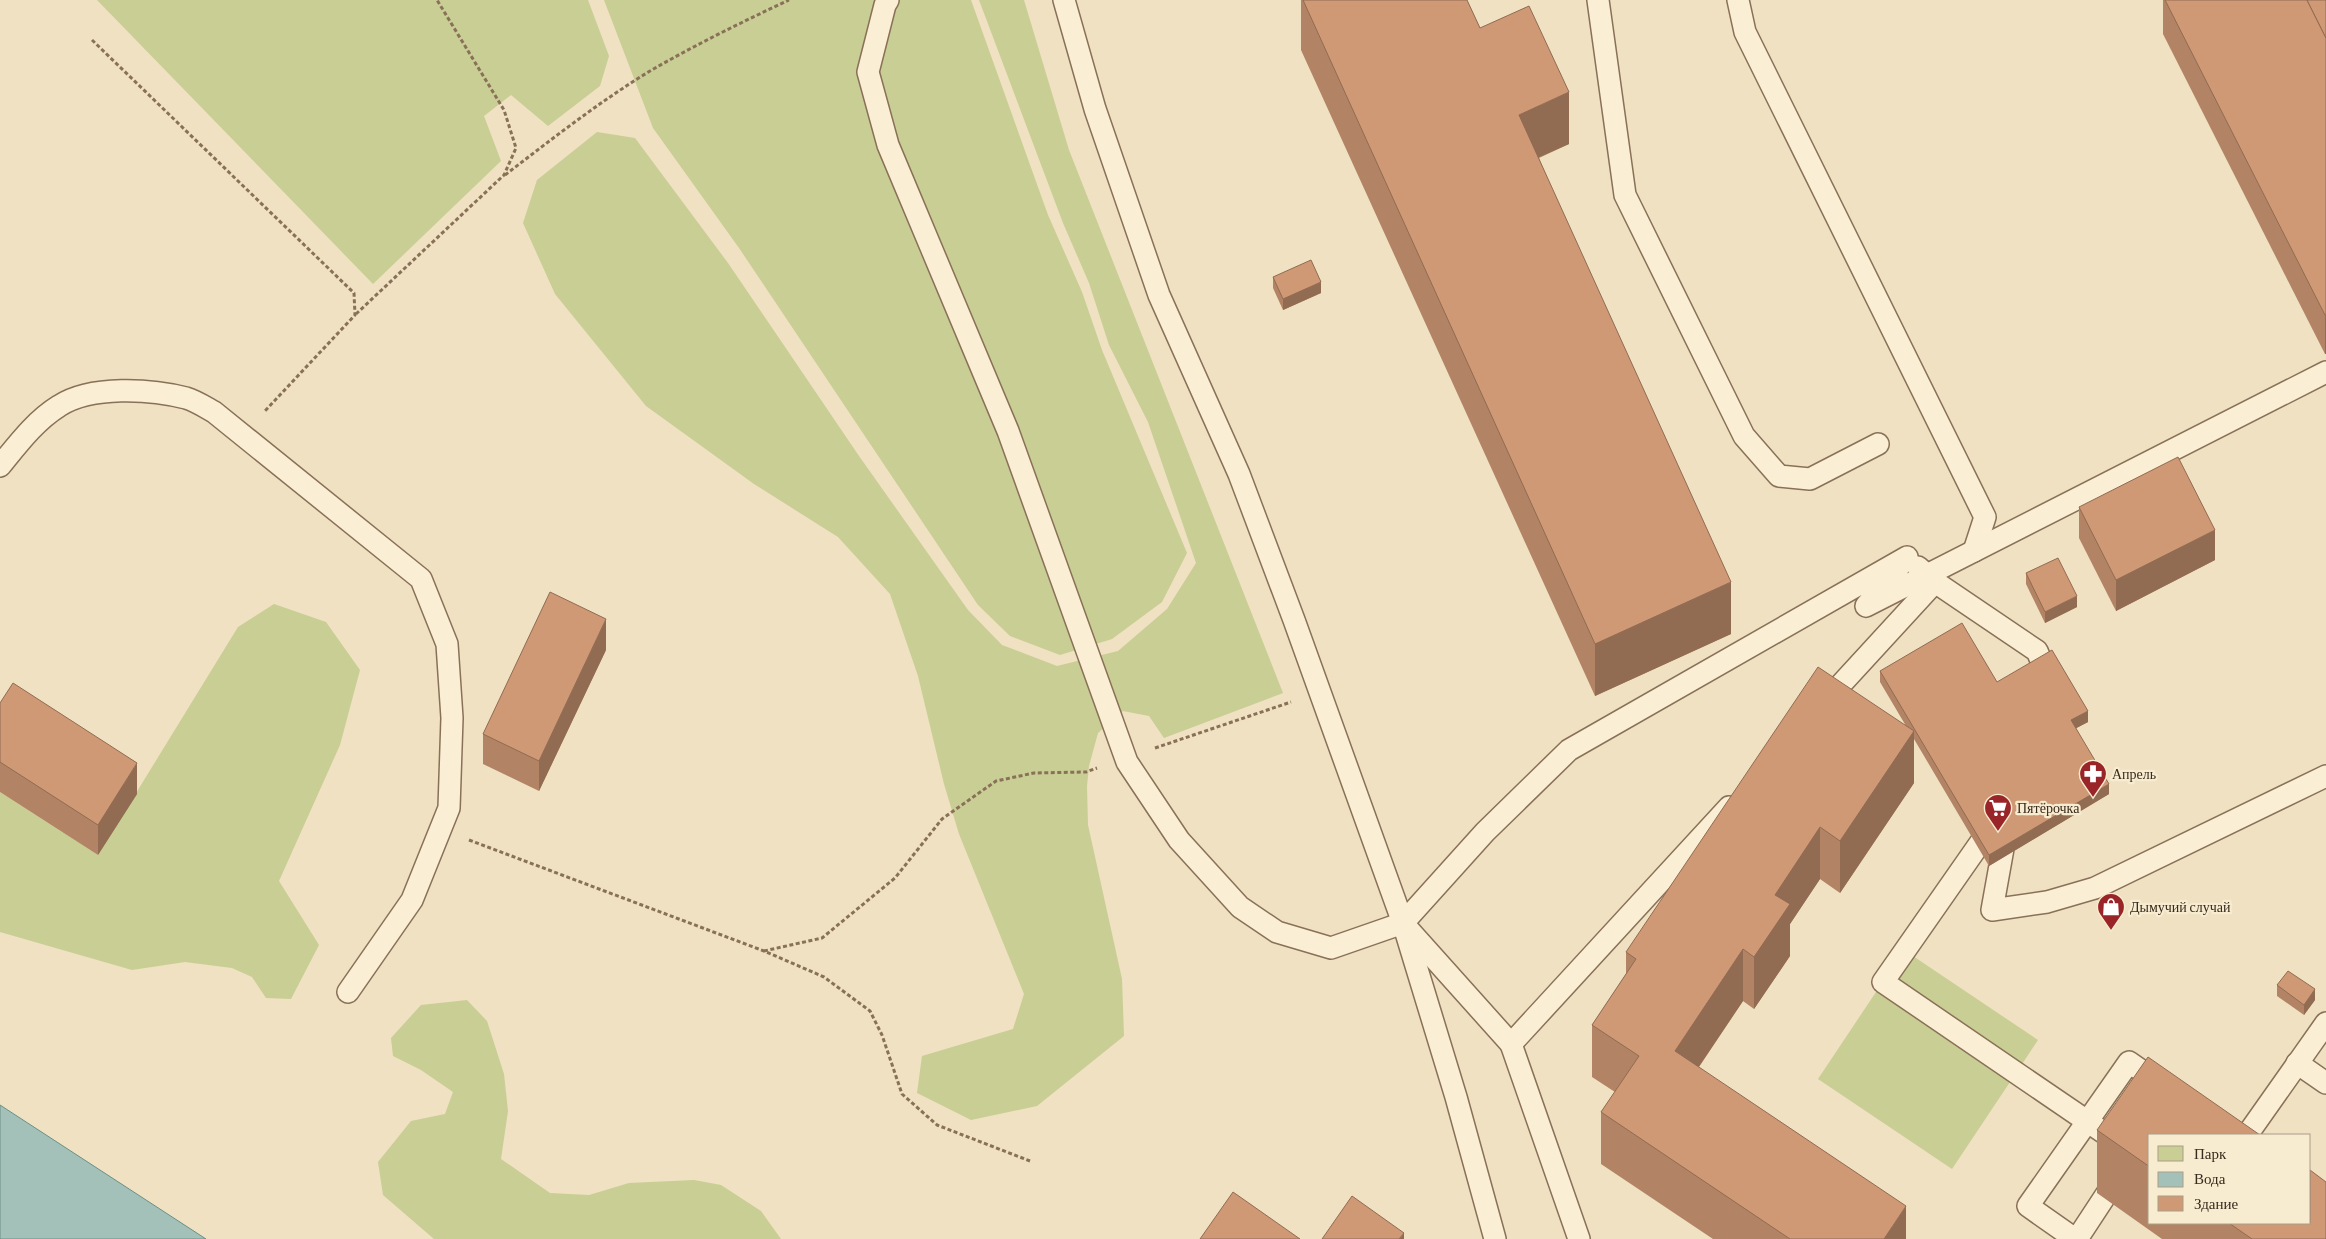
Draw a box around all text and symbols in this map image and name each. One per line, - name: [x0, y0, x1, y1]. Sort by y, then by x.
- pharmacy icon: Апрель: [2078, 759, 2108, 798]
- place label: Апрель: [2112, 766, 2156, 782]
- supermarket icon: Пятёрочка: [1983, 793, 2013, 832]
- place label: Пятёрочка: [2017, 800, 2080, 816]
- shop icon: Дымучий случай: [2096, 892, 2126, 931]
- place label: Дымучий случай: [2130, 899, 2231, 915]
- legend: [2148, 1134, 2311, 1224]
- text: Парк: [2194, 1146, 2227, 1162]
- text: Вода: [2194, 1171, 2226, 1187]
- text: Здание: [2194, 1196, 2238, 1212]

